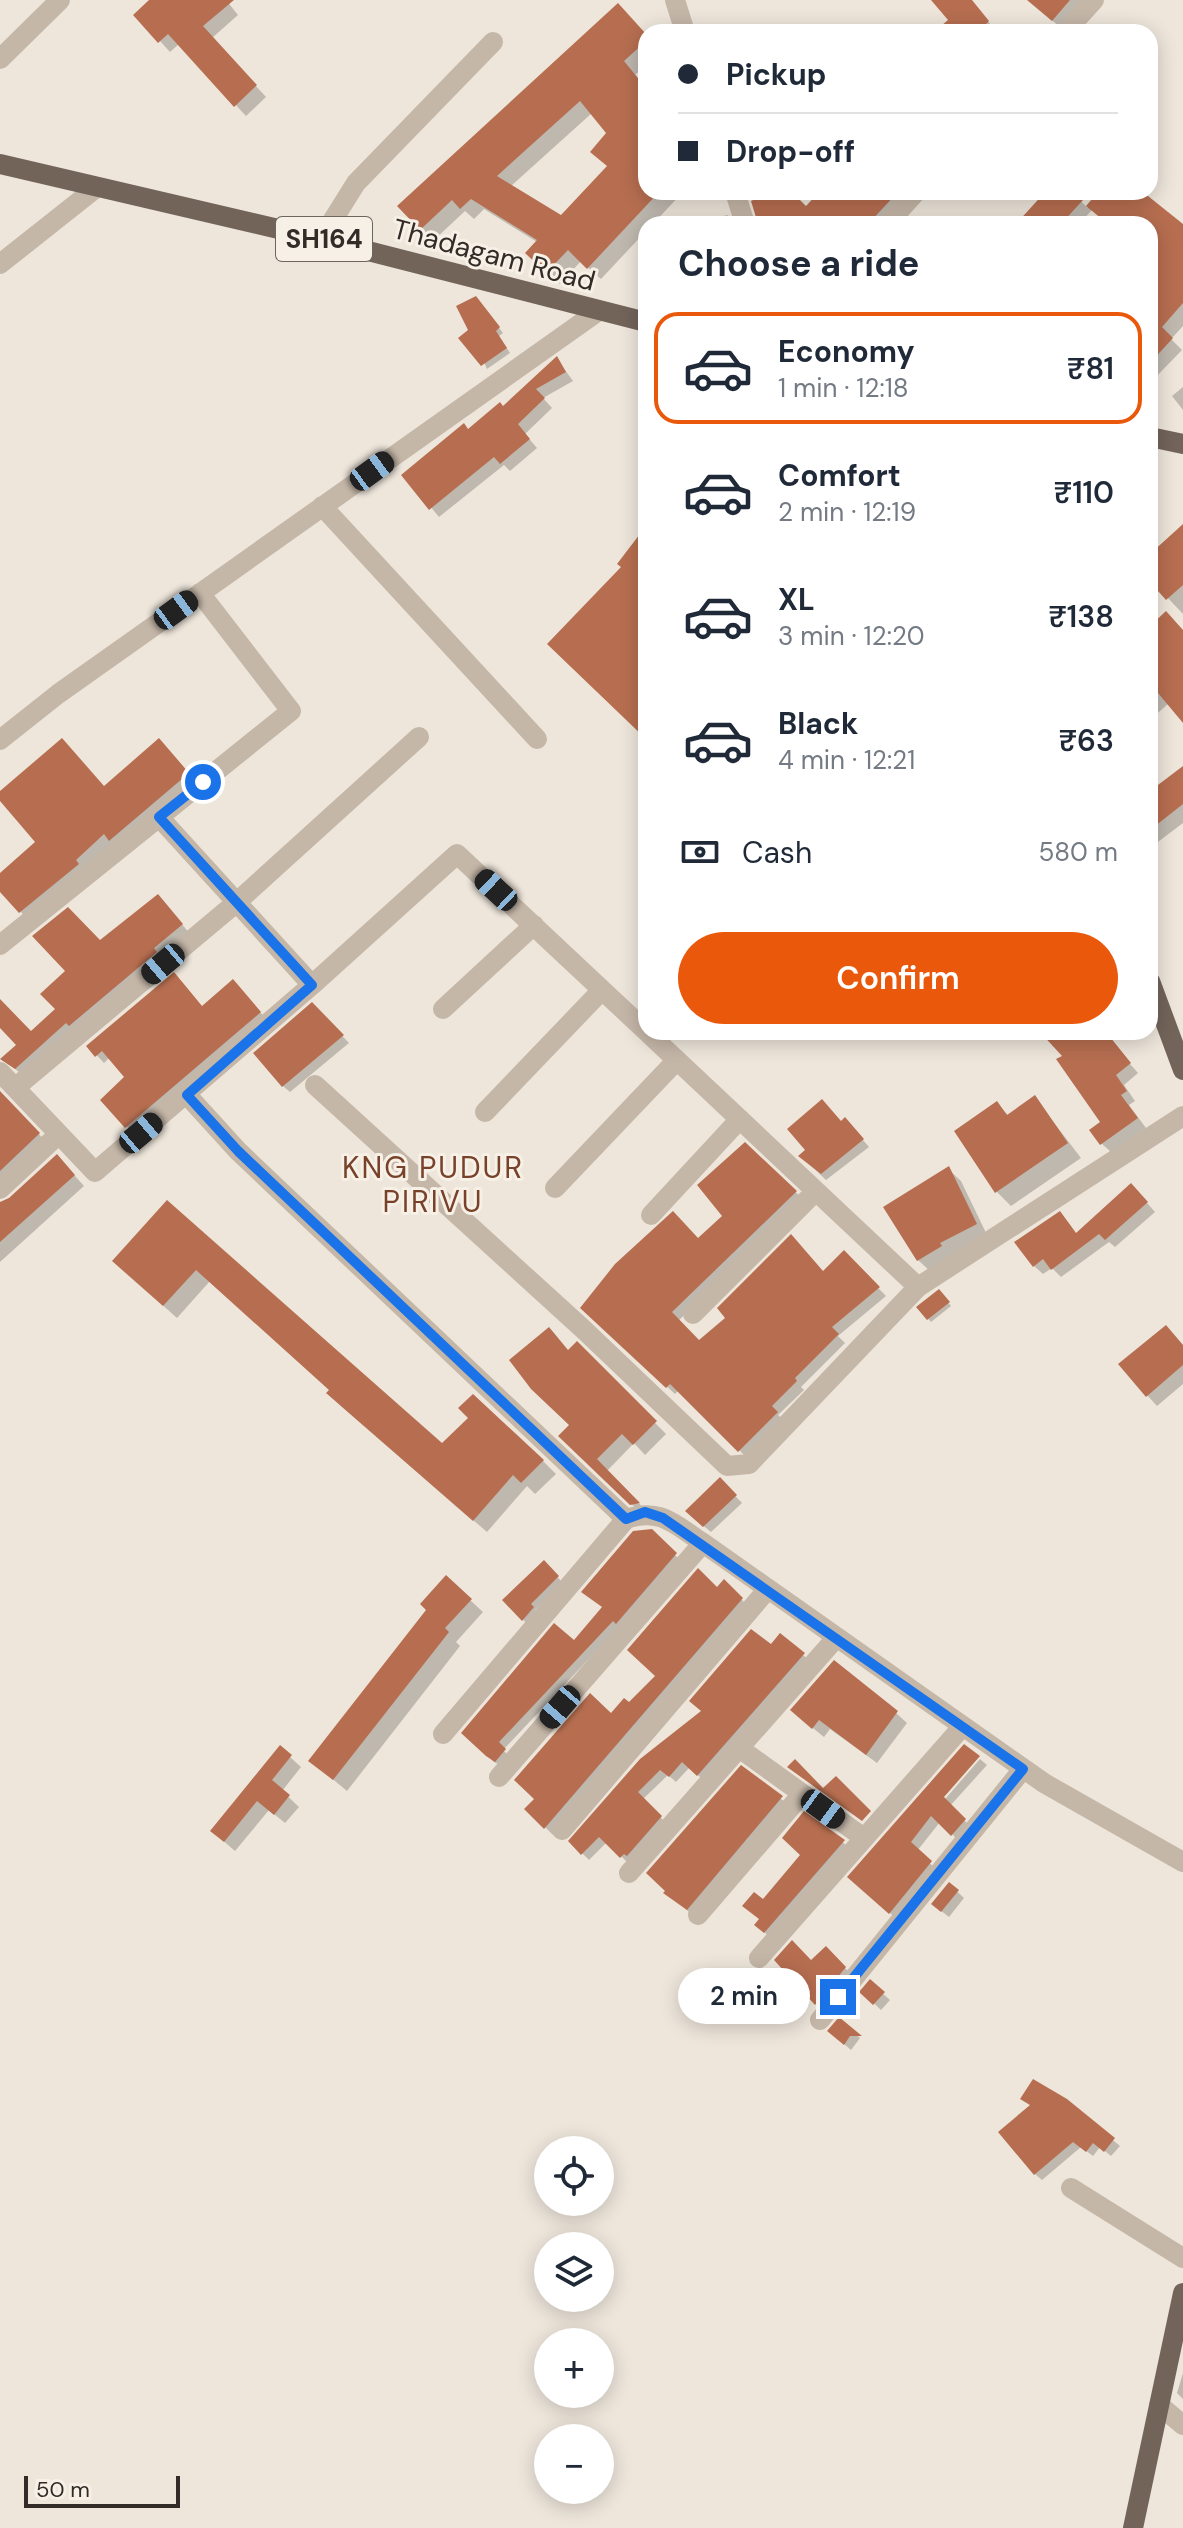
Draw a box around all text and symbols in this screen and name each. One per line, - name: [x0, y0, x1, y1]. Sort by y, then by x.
- text: Pickup: [726, 55, 826, 94]
- text: Drop-off: [726, 132, 855, 171]
- street label: Thadagam Road: [389, 210, 599, 300]
- road number: SH164: [276, 217, 372, 261]
- text: Choose a ride: [678, 240, 919, 287]
- icon: car: [682, 332, 754, 404]
- text: Economy: [778, 332, 915, 371]
- text: ₹81: [1067, 349, 1114, 388]
- text: 1 min · 12:18: [778, 371, 909, 405]
- car: [346, 447, 398, 495]
- icon: car: [682, 456, 754, 528]
- text: Comfort: [778, 456, 901, 495]
- text: ₹110: [1054, 473, 1114, 512]
- text: 2 min · 12:19: [778, 495, 916, 529]
- icon: car: [682, 580, 754, 652]
- text: XL: [778, 580, 815, 619]
- car: [150, 586, 202, 634]
- text: ₹138: [1048, 597, 1114, 636]
- text: 3 min · 12:20: [778, 619, 924, 653]
- icon: car: [682, 704, 754, 776]
- text: Black: [778, 704, 858, 743]
- text: ₹63: [1058, 721, 1114, 760]
- text: 4 min · 12:21: [778, 743, 915, 777]
- route start: [185, 764, 221, 800]
- icon: cash: [678, 830, 722, 874]
- text: Cash: [742, 833, 812, 872]
- text: 580 m: [1038, 835, 1118, 869]
- car: [470, 865, 522, 915]
- button: Confirm: [678, 932, 1118, 1024]
- car: [137, 939, 189, 989]
- car: [115, 1108, 167, 1158]
- district label: KNG PUDUR PIRIVU: [342, 1148, 524, 1221]
- car: [535, 1681, 585, 1733]
- car: [797, 1785, 849, 1833]
- callout: 2 min: [678, 1969, 810, 2025]
- text: 2 min: [710, 1979, 778, 2013]
- route end: [820, 1979, 856, 2015]
- map controls: [534, 2136, 614, 2504]
- button: locate: [534, 2136, 614, 2216]
- button: layers: [534, 2232, 614, 2312]
- button: +: [534, 2328, 614, 2408]
- button: −: [534, 2424, 614, 2504]
- scale bar: [24, 2472, 180, 2508]
- text: 50 m: [36, 2475, 90, 2504]

